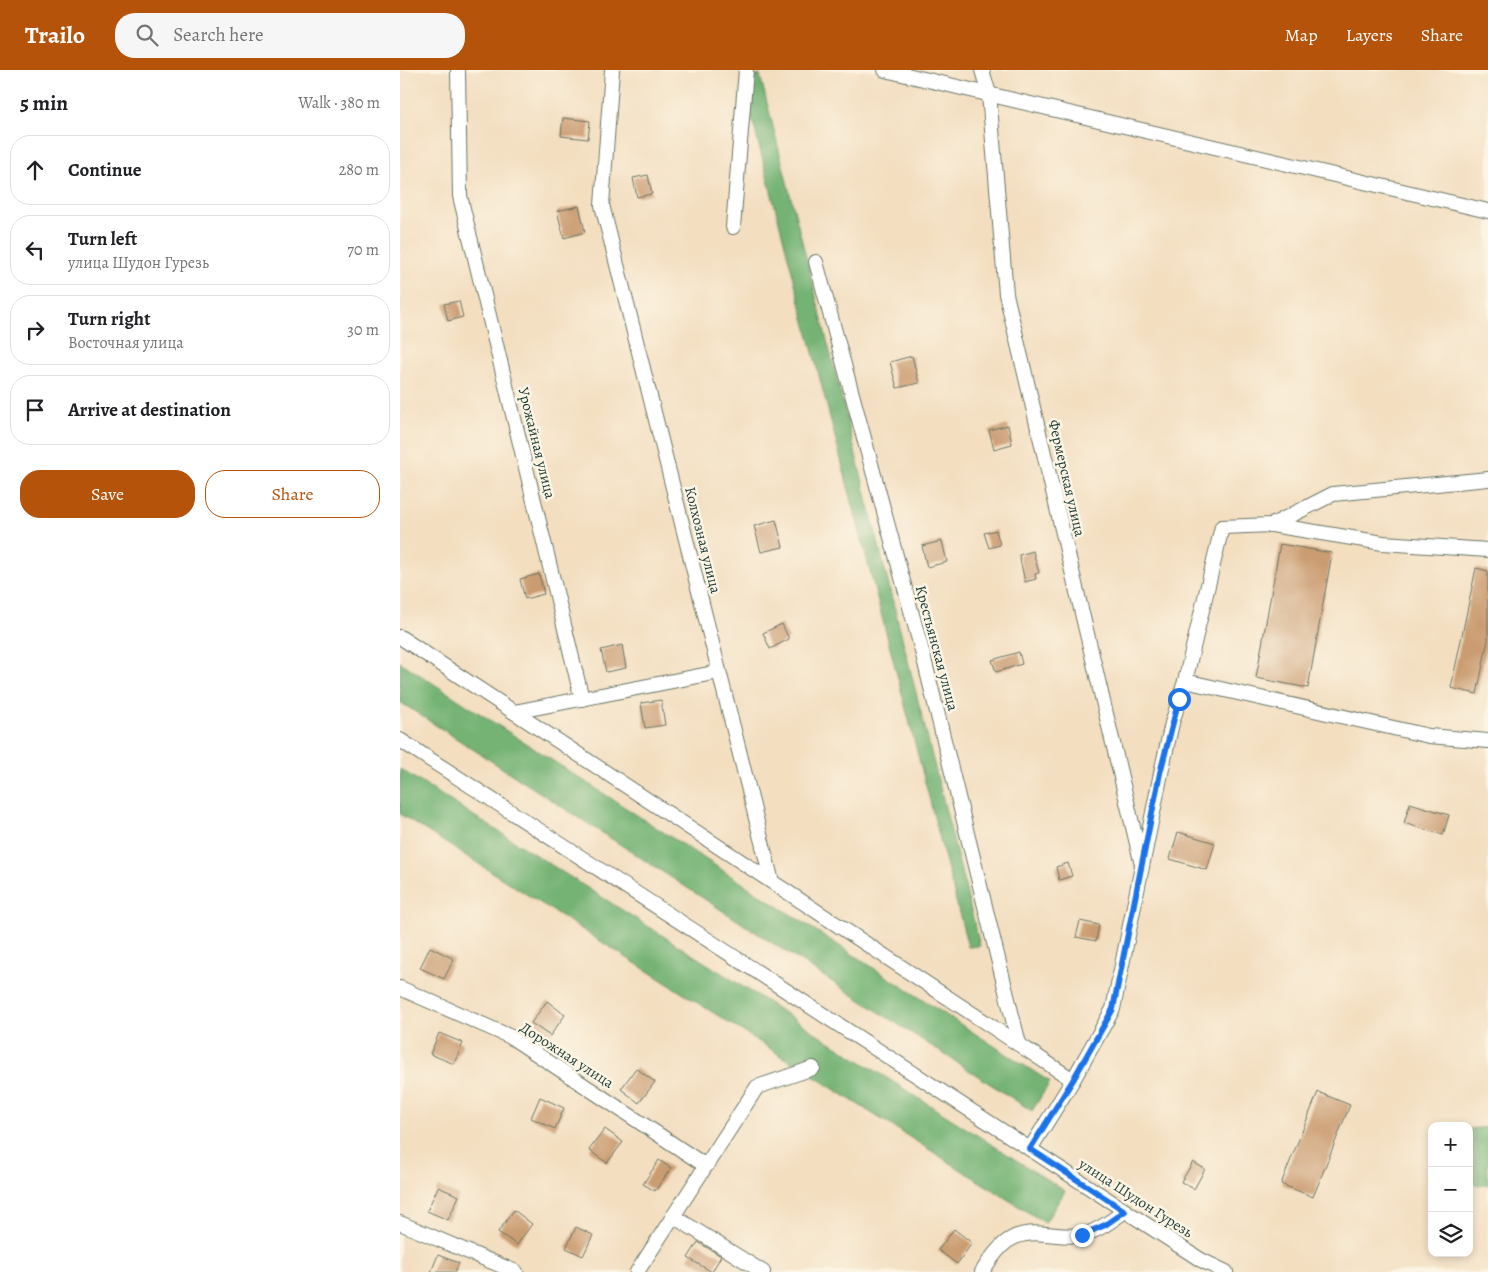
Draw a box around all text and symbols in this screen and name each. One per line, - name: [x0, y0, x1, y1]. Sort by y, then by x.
- search box: [115, 13, 465, 58]
- text: Trailo: [25, 19, 85, 51]
- icon: search: [133, 21, 161, 49]
- text: Search here: [173, 22, 264, 48]
- text: Map: [1285, 23, 1318, 47]
- text: Layers: [1346, 23, 1393, 47]
- text: Share: [1421, 23, 1463, 47]
- text: 5 min: [20, 89, 68, 117]
- text: Walk · 380 m: [298, 92, 380, 114]
- icon: ahead: [21, 156, 49, 184]
- text: Continue: [68, 157, 142, 183]
- text: 280 m: [339, 159, 379, 181]
- text: Turn left: [68, 226, 137, 252]
- icon: left: [21, 236, 49, 264]
- text: 70 m: [347, 239, 379, 261]
- text: улица Шудон Гурезь: [68, 252, 209, 274]
- text: Turn right: [68, 306, 150, 332]
- icon: right: [21, 316, 49, 344]
- text: 30 m: [347, 319, 379, 341]
- text: Восточная улица: [68, 332, 184, 354]
- street label: Урожайная улица: [513, 385, 561, 501]
- icon: arrive: [21, 396, 49, 424]
- text: Arrive at destination: [68, 397, 231, 423]
- street label: Фермерская улица: [1044, 418, 1090, 539]
- button: Save: [20, 470, 195, 518]
- button: Share: [205, 470, 380, 518]
- street label: Колхозная улица: [680, 484, 726, 596]
- street label: Крестьянская улица: [911, 583, 963, 713]
- route start: [1168, 688, 1191, 711]
- street label: Дорожная улица: [516, 1017, 618, 1093]
- map controls: [1428, 1122, 1473, 1257]
- button: +: [1428, 1122, 1473, 1167]
- street label: улица Шудон Гурезь: [1074, 1153, 1197, 1243]
- button: −: [1428, 1167, 1473, 1212]
- button: layers: [1428, 1212, 1473, 1257]
- route end: [1071, 1224, 1094, 1247]

